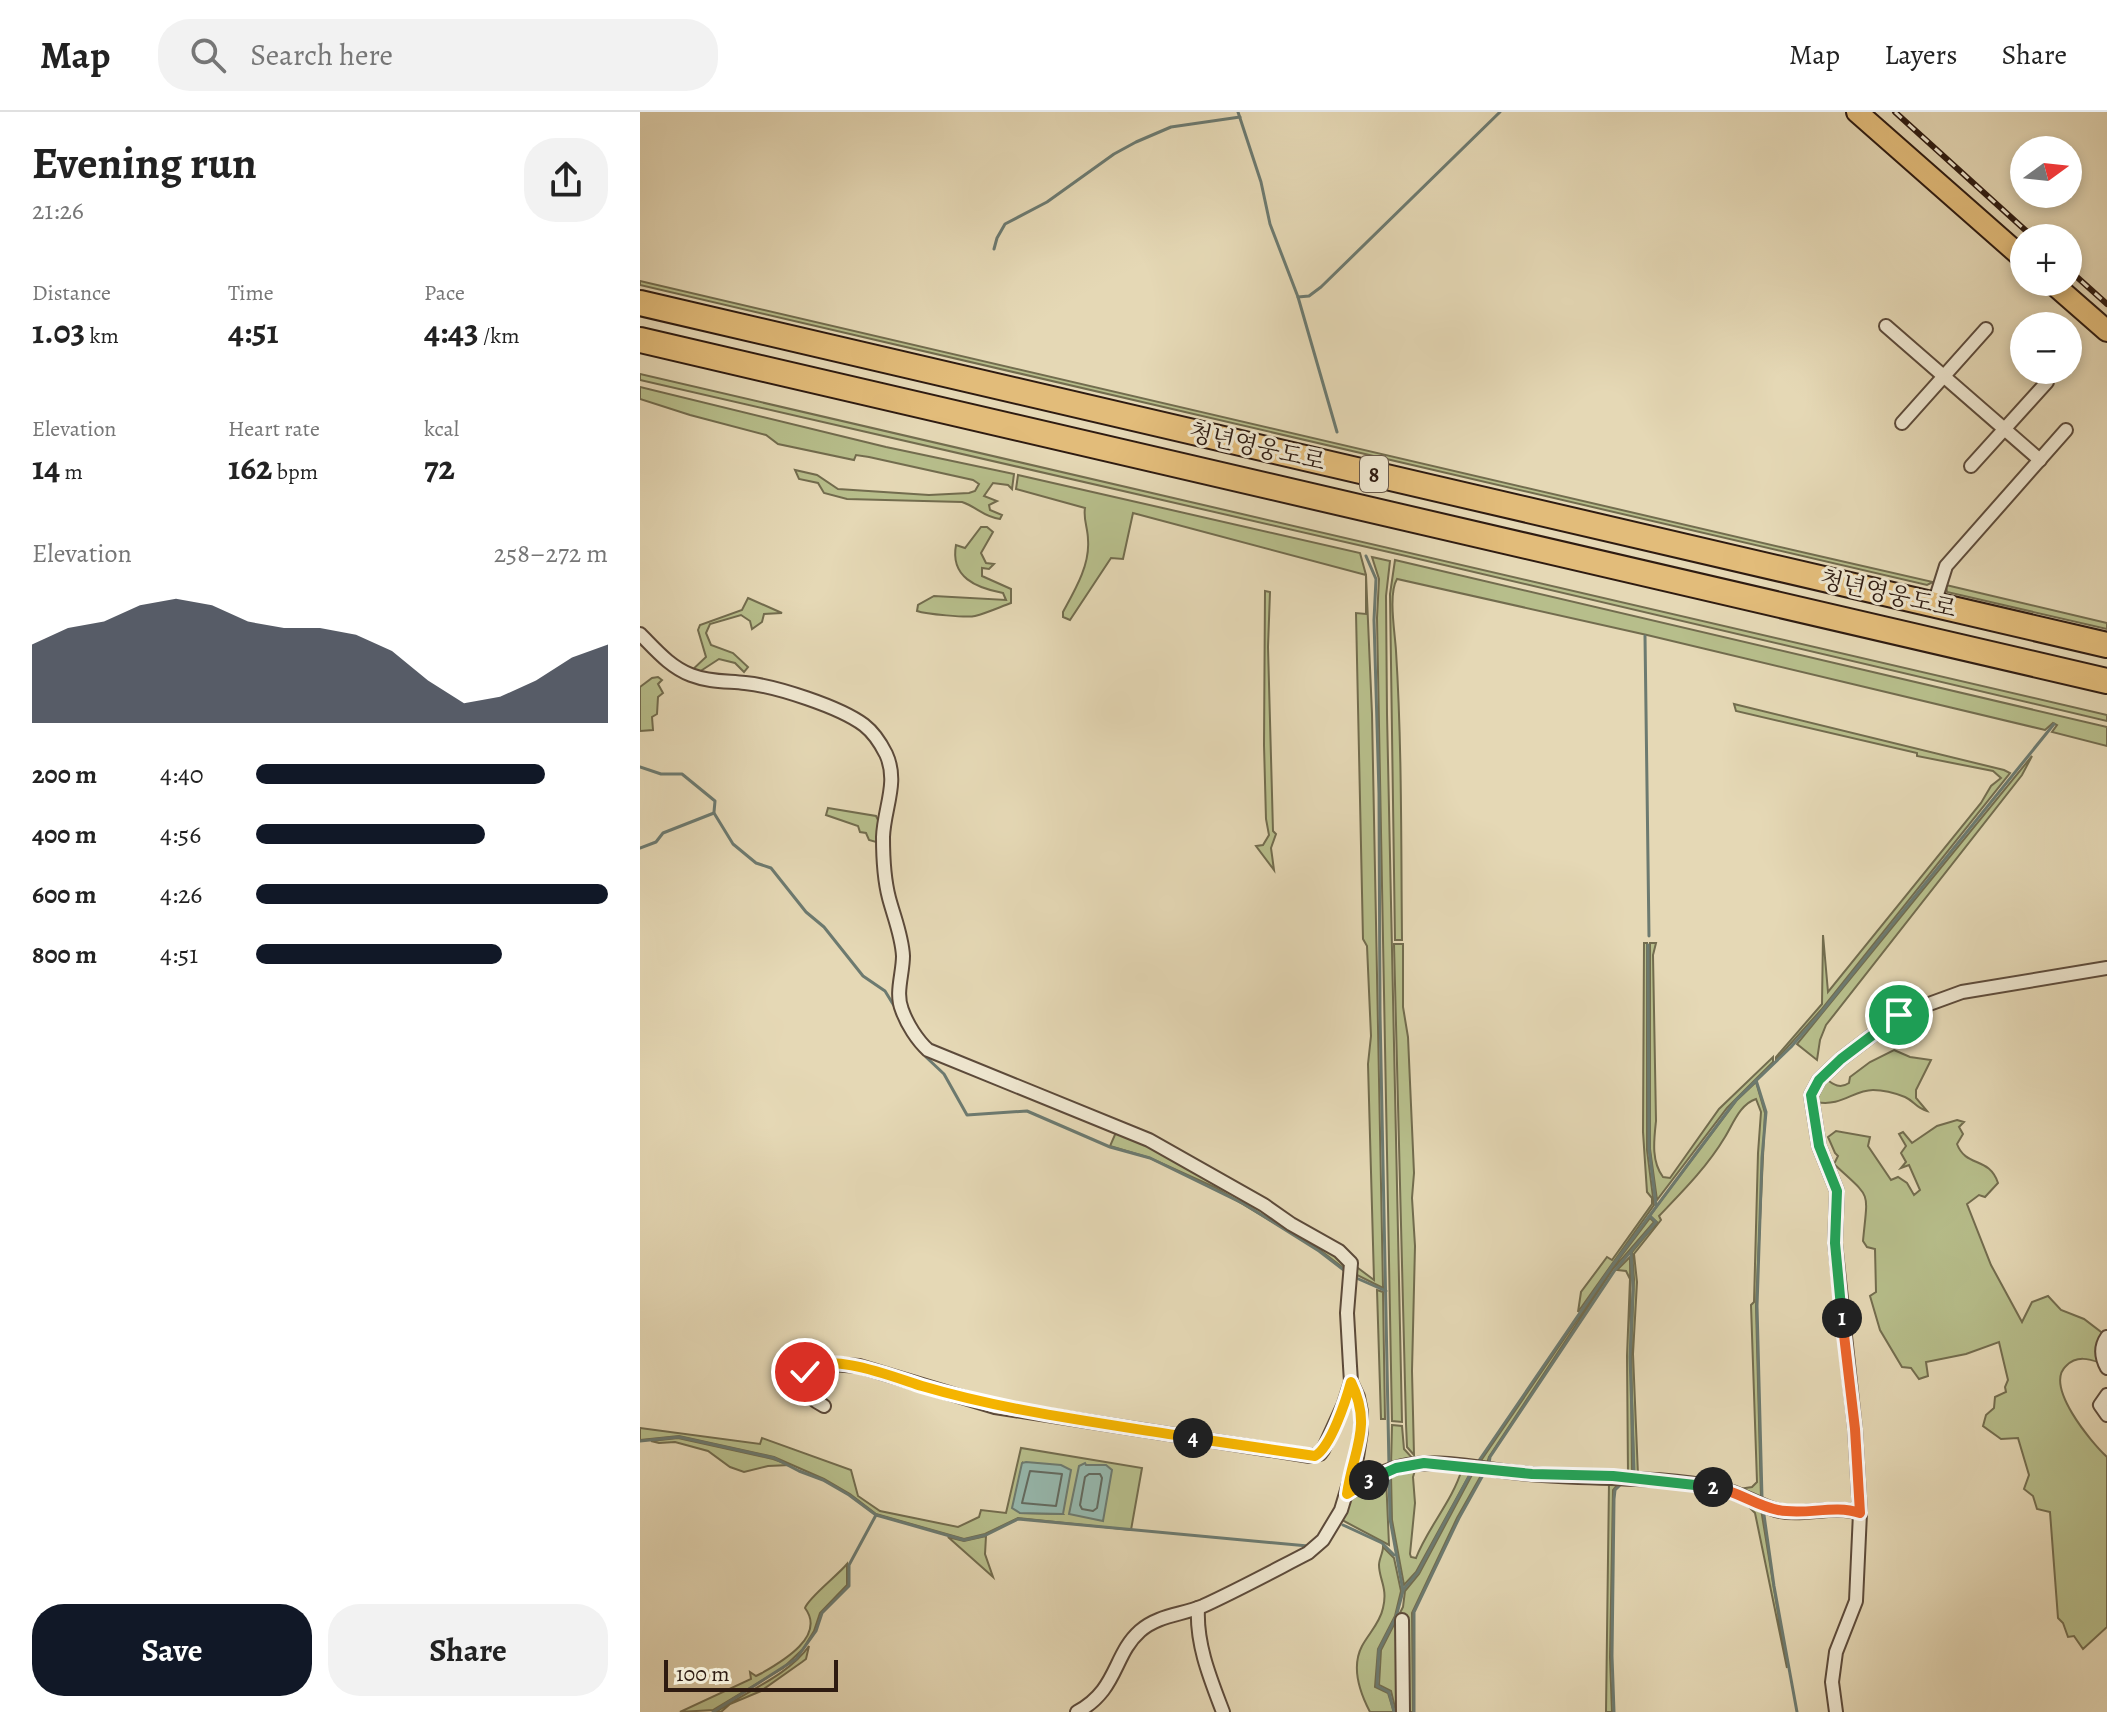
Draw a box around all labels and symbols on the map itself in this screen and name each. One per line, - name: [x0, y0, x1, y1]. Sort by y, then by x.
- north arrow: [2010, 136, 2082, 208]
- street label: 청년영웅도로: [1186, 416, 1328, 478]
- road number: 8: [1360, 456, 1388, 492]
- street label: 청년영웅도로: [1817, 563, 1959, 625]
- pin: [1865, 981, 1933, 1049]
- pin: 1: [1822, 1298, 1862, 1338]
- pin: [771, 1338, 839, 1406]
- pin: 4: [1173, 1418, 1213, 1458]
- pin: 3: [1349, 1460, 1389, 1500]
- pin: 2: [1693, 1467, 1733, 1507]
- scale bar: [664, 1656, 838, 1692]

